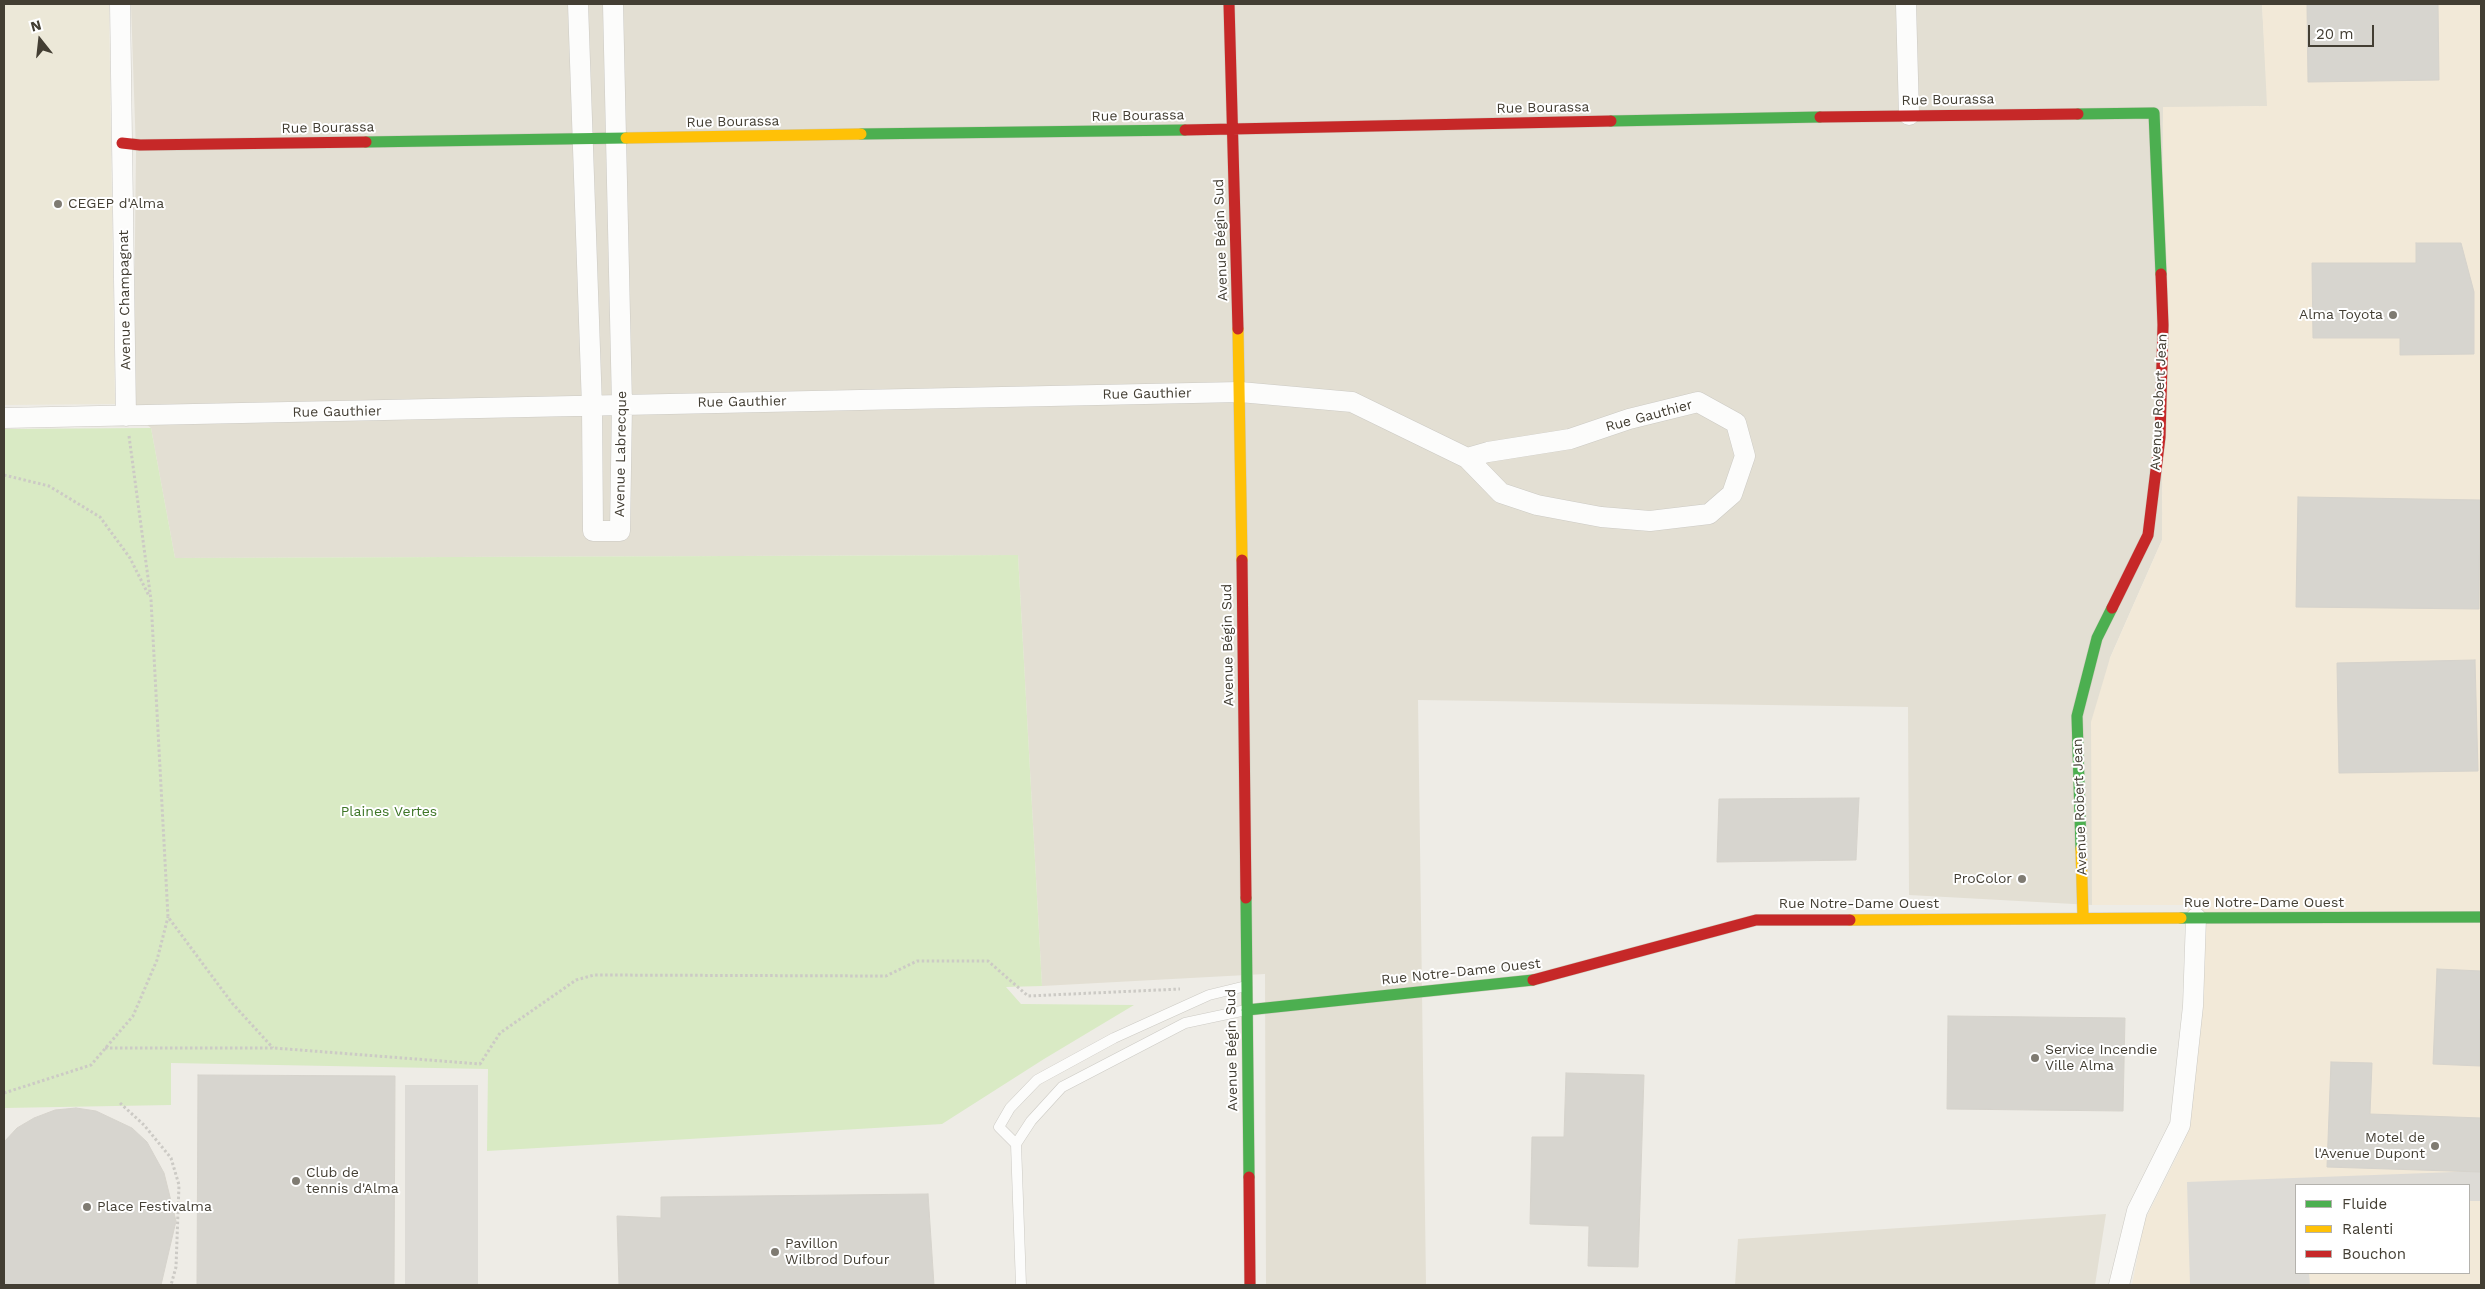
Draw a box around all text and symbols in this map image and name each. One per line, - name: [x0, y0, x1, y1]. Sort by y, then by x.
- north arrow: [15, 15, 65, 65]
- scale bar: [2310, 15, 2376, 47]
- text: N: [29, 16, 43, 35]
- text: 20 m: [2316, 25, 2354, 43]
- street label: Rue Bourassa: [1901, 91, 1995, 109]
- street label: Rue Bourassa: [1496, 99, 1590, 117]
- street label: Rue Bourassa: [1091, 107, 1185, 125]
- street label: Rue Bourassa: [686, 113, 780, 131]
- street label: Rue Bourassa: [281, 119, 375, 137]
- street label: Avenue Bégin Sud: [1210, 179, 1232, 301]
- place label: CEGEP d'Alma: [68, 196, 164, 212]
- marker: CEGEP d'Alma: [52, 198, 64, 210]
- street label: Avenue Champagnat: [115, 230, 135, 370]
- place label: Alma Toyota: [2299, 307, 2383, 323]
- marker: Alma Toyota: [2387, 309, 2399, 321]
- street label: Avenue Robert Jean: [2147, 333, 2171, 471]
- street label: Rue Gauthier: [1102, 385, 1192, 403]
- street label: Avenue Labrecque: [611, 391, 631, 517]
- street label: Rue Gauthier: [697, 393, 787, 411]
- street label: Rue Gauthier: [1604, 396, 1694, 436]
- street label: Rue Gauthier: [292, 403, 382, 421]
- street label: Avenue Bégin Sud: [1219, 584, 1237, 706]
- street label: Avenue Robert Jean: [2069, 738, 2091, 876]
- park label: Plaines Vertes: [341, 804, 437, 820]
- place label: ProColor: [1953, 871, 2012, 887]
- marker: ProColor: [2016, 873, 2028, 885]
- street label: Rue Notre-Dame Ouest: [2184, 895, 2344, 911]
- street label: Rue Notre-Dame Ouest: [1779, 896, 1939, 912]
- street label: Rue Notre-Dame Ouest: [1380, 955, 1542, 989]
- street label: Avenue Bégin Sud: [1223, 989, 1241, 1111]
- place label: Service Incendie Ville Alma: [2045, 1042, 2157, 1074]
- marker: Service Incendie Ville Alma: [2029, 1052, 2041, 1064]
- place label: Motel de l'Avenue Dupont: [2315, 1130, 2425, 1162]
- marker: Motel de l'Avenue Dupont: [2429, 1140, 2441, 1152]
- place label: Club de tennis d'Alma: [306, 1165, 399, 1198]
- marker: Club de tennis d'Alma: [290, 1175, 302, 1187]
- legend: [2295, 1184, 2470, 1274]
- text: Fluide: [2342, 1195, 2387, 1213]
- place label: Place Festivalma: [97, 1199, 212, 1215]
- marker: Place Festivalma: [81, 1201, 93, 1213]
- text: Ralenti: [2342, 1220, 2393, 1238]
- place label: Pavillon Wilbrod Dufour: [785, 1236, 889, 1268]
- text: Bouchon: [2342, 1245, 2406, 1263]
- marker: Pavillon Wilbrod Dufour: [769, 1246, 781, 1258]

